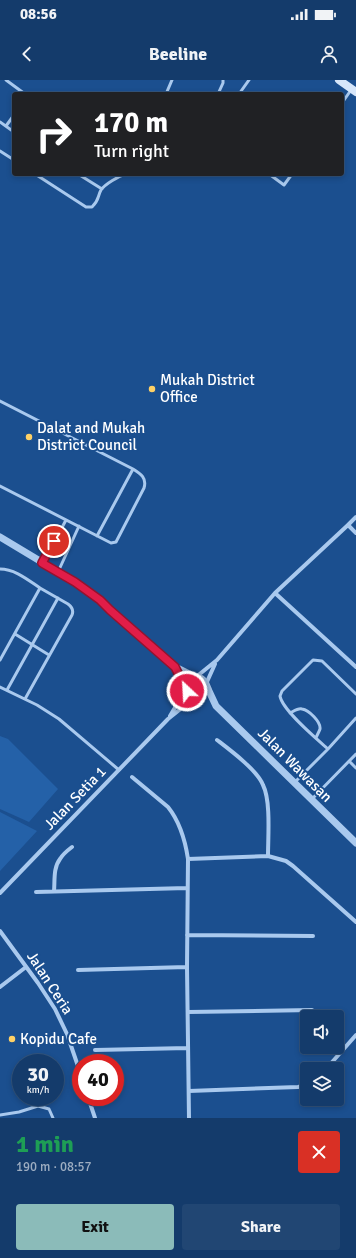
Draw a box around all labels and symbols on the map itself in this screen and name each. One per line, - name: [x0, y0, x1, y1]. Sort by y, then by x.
- place label: Mukah District Office: [160, 371, 255, 406]
- marker: Mukah District Office: [147, 384, 157, 394]
- place label: Dalat and Mukah District Council: [37, 419, 145, 454]
- marker: Dalat and Mukah District Council: [24, 432, 34, 442]
- pin: [37, 524, 71, 558]
- position arrow: [166, 670, 208, 712]
- street label: Jalan Wawasan: [254, 724, 336, 806]
- street label: Jalan Setia 1: [40, 762, 110, 834]
- street label: Jalan Ceria: [23, 948, 77, 1018]
- place label: Kopidu Cafe: [20, 1030, 97, 1048]
- marker: Kopidu Cafe: [7, 1034, 17, 1044]
- speed limit sign: 40: [72, 1054, 124, 1106]

